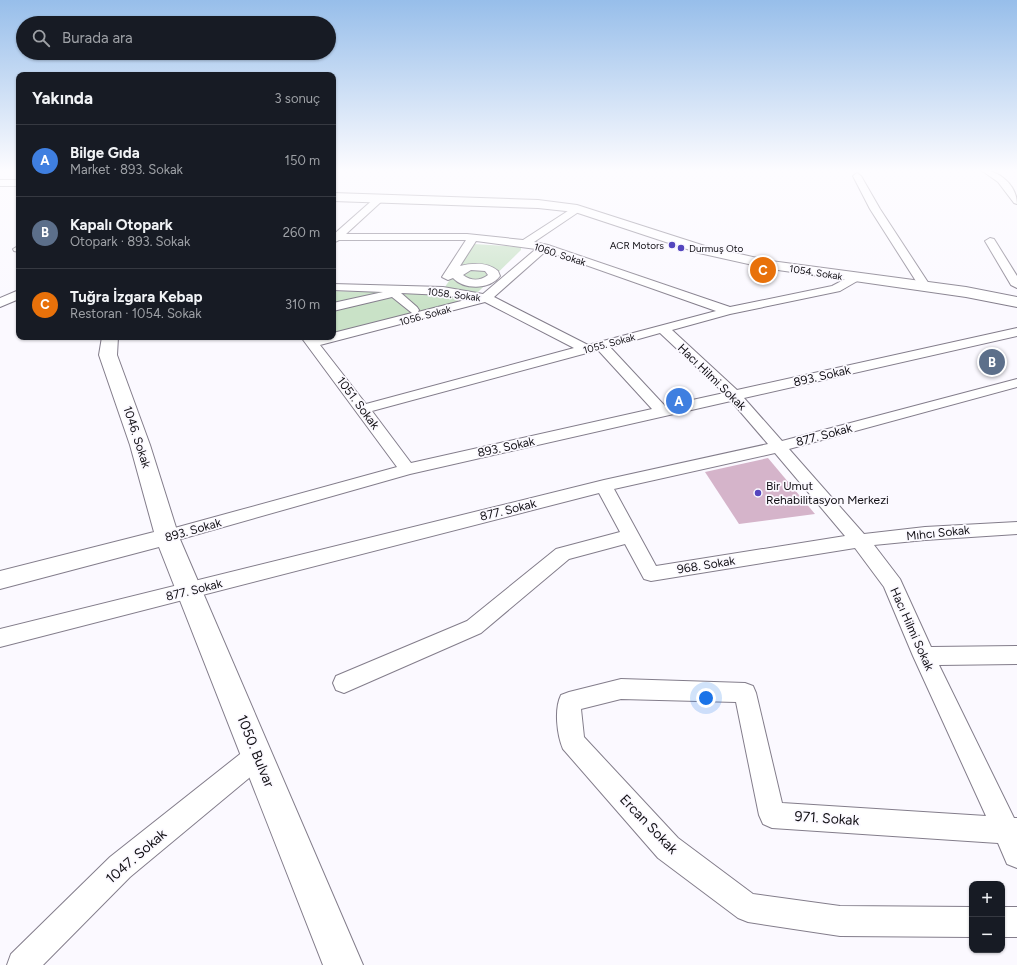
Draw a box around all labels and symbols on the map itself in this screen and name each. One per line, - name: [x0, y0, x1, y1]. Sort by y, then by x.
- place label: ACR Motors: [610, 239, 664, 252]
- street label: 1060. Sokak: [532, 240, 588, 269]
- marker: ACR Motors: [667, 240, 677, 250]
- place label: Durmuş Oto: [689, 242, 744, 255]
- marker: Durmuş Oto: [676, 243, 686, 253]
- pin: C: [750, 255, 776, 285]
- street label: 1054. Sokak: [788, 262, 844, 283]
- street label: 1058. Sokak: [427, 285, 481, 304]
- street label: 1056. Sokak: [398, 302, 453, 329]
- street label: 1055. Sokak: [582, 330, 637, 357]
- street label: Hacı Hilmi Sokak: [675, 341, 749, 413]
- pin: B: [979, 347, 1005, 377]
- street label: 893. Sokak: [792, 363, 852, 389]
- street label: 1051. Sokak: [334, 374, 382, 432]
- pin: A: [666, 386, 692, 416]
- street label: 1046. Sokak: [120, 404, 154, 470]
- street label: 877. Sokak: [794, 421, 854, 449]
- street label: 893. Sokak: [476, 434, 536, 460]
- place label: Bir Umut Rehabilitasyon Merkezi: [766, 479, 889, 507]
- marker: Bir Umut Rehabilitasyon Merkezi: [753, 488, 763, 498]
- street label: 877. Sokak: [478, 496, 538, 524]
- street label: 893. Sokak: [163, 515, 223, 545]
- street label: Mıhcı Sokak: [906, 523, 971, 543]
- street label: 968. Sokak: [676, 553, 736, 576]
- street label: 877. Sokak: [164, 576, 224, 604]
- street label: Hacı Hilmi Sokak: [887, 585, 937, 673]
- your location: [696, 688, 716, 708]
- street label: 1050. Bulvar: [233, 712, 278, 790]
- street label: Ercan Sokak: [616, 791, 681, 858]
- street label: 971. Sokak: [794, 808, 860, 829]
- street label: 1047. Sokak: [103, 825, 170, 887]

